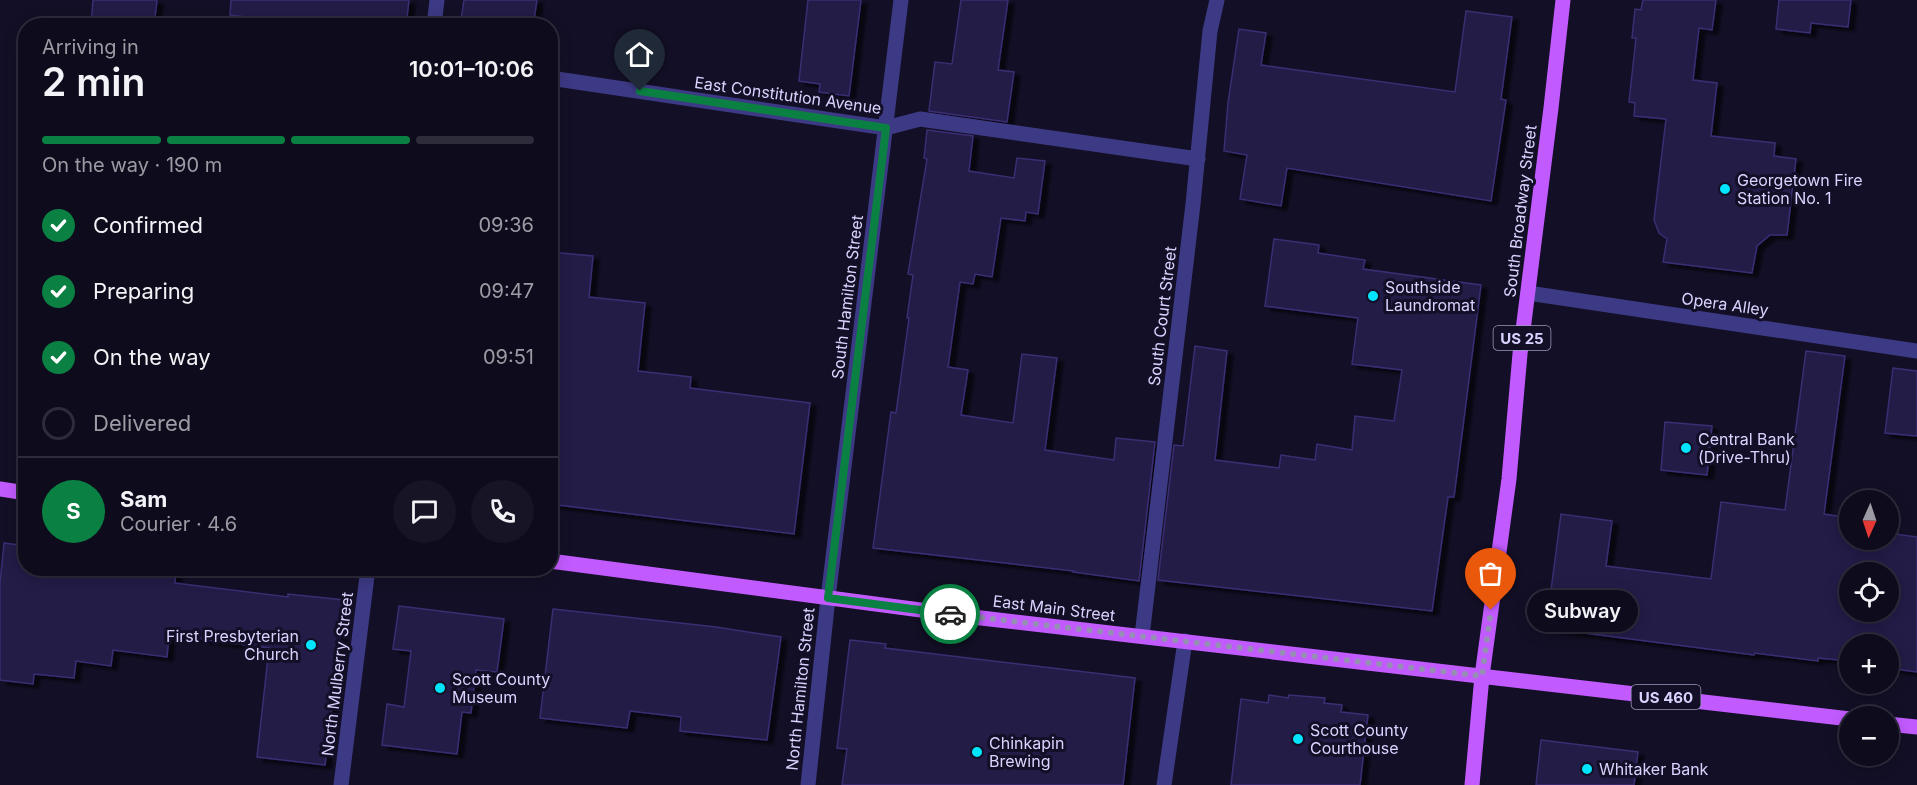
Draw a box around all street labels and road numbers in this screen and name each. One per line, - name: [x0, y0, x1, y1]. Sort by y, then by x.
- street label: East Constitution Avenue: [693, 72, 883, 118]
- street label: South Broadway Street: [1499, 124, 1541, 298]
- street label: South Hamilton Street: [827, 214, 867, 380]
- street label: South Court Street: [1144, 245, 1180, 387]
- street label: Opera Alley: [1680, 288, 1770, 320]
- road number: US 25: [1494, 326, 1550, 350]
- street label: North Mulberry Street: [317, 591, 357, 757]
- street label: East Main Street: [992, 591, 1116, 625]
- street label: North Hamilton Street: [781, 607, 819, 771]
- road number: US 460: [1632, 685, 1700, 709]

